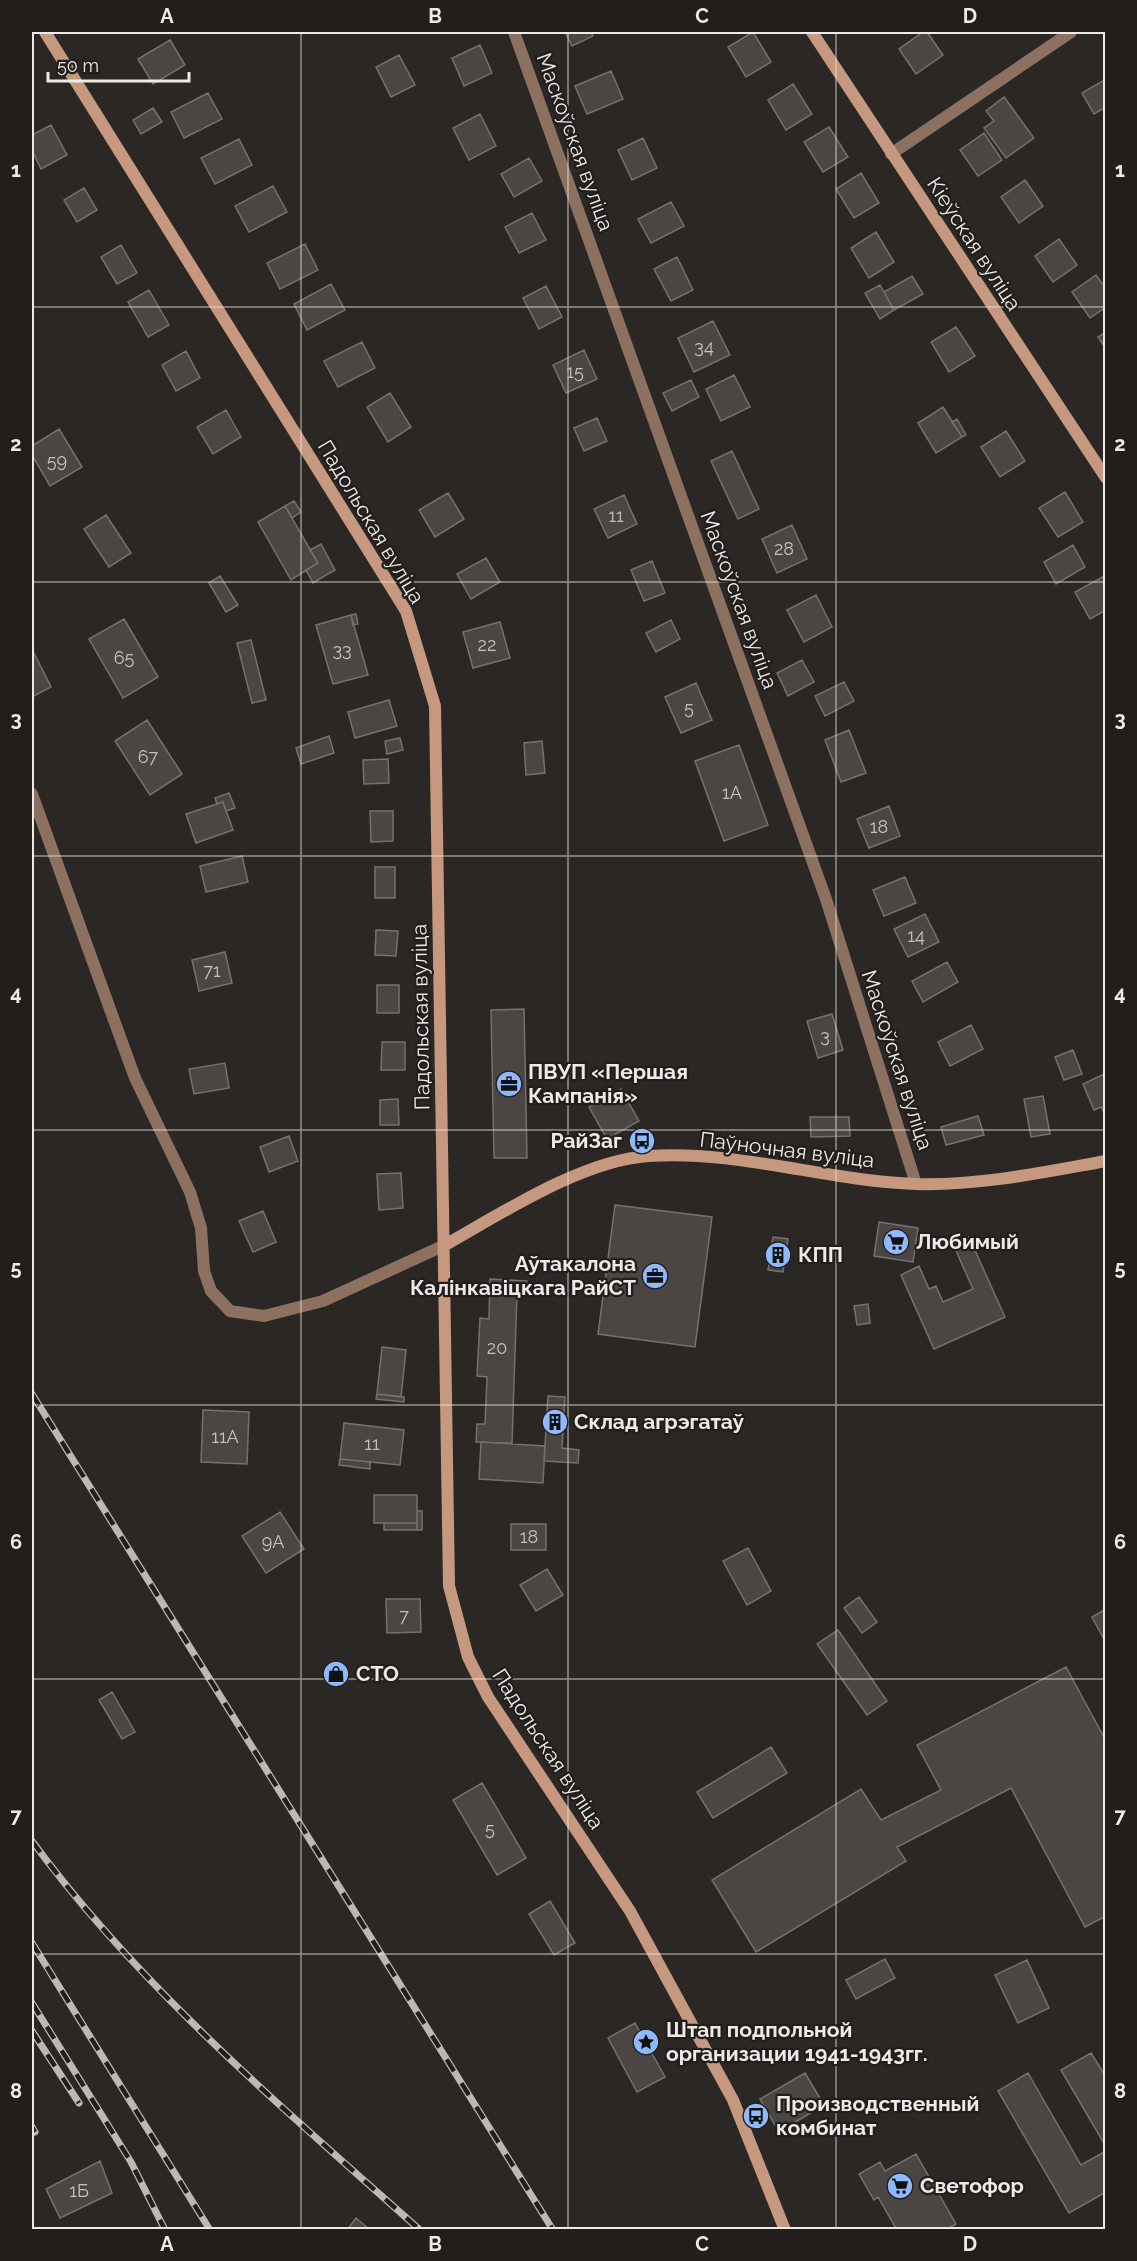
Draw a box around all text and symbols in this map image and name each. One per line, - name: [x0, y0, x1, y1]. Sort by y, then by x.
- text: A: [160, 4, 174, 28]
- text: B: [428, 4, 442, 28]
- text: C: [695, 4, 709, 28]
- text: D: [963, 4, 977, 28]
- scale bar: [48, 45, 189, 83]
- street label: Маскоўская вуліца: [532, 49, 619, 234]
- text: 50 m: [57, 55, 99, 76]
- text: 1: [11, 158, 21, 182]
- text: 1: [1115, 158, 1125, 182]
- street label: Кіеўская вуліца: [922, 172, 1027, 315]
- house number: 34: [694, 336, 714, 357]
- house number: 15: [566, 361, 584, 382]
- text: 2: [10, 432, 22, 456]
- text: 2: [1114, 432, 1126, 456]
- street label: Падольская вуліца: [313, 436, 430, 608]
- house number: 59: [47, 450, 67, 471]
- house number: 11: [608, 505, 624, 526]
- street label: Маскоўская вуліца: [696, 507, 783, 692]
- house number: 28: [774, 538, 794, 559]
- house number: 22: [478, 634, 496, 655]
- house number: 33: [332, 639, 352, 660]
- house number: 65: [114, 647, 135, 668]
- house number: 5: [684, 697, 694, 718]
- text: 3: [10, 707, 22, 731]
- text: 3: [1114, 707, 1126, 731]
- house number: 67: [138, 746, 159, 767]
- house number: 1А: [722, 782, 742, 803]
- house number: 18: [870, 816, 888, 837]
- street label: Падольская вуліца: [406, 924, 435, 1110]
- house number: 14: [907, 925, 925, 946]
- house number: 71: [203, 960, 221, 981]
- street label: Маскоўская вуліца: [857, 967, 938, 1153]
- text: 4: [10, 981, 22, 1005]
- text: 4: [1114, 981, 1126, 1005]
- house number: 3: [820, 1025, 830, 1046]
- place label: ПВУП «Першая Кампанія»: [528, 1059, 688, 1108]
- office icon: ПВУП «Першая Кампанія»: [494, 1069, 524, 1099]
- bus stop icon: РайЗаг: [627, 1126, 657, 1156]
- street label: Паўночная вуліца: [698, 1126, 876, 1173]
- place label: РайЗаг: [550, 1128, 622, 1153]
- supermarket icon: Любимый: [881, 1227, 911, 1257]
- place label: Любимый: [916, 1229, 1019, 1254]
- building icon: КПП: [763, 1240, 793, 1270]
- place label: КПП: [798, 1242, 843, 1267]
- place label: Аўтакалона Калінкавіцкага РайСТ: [410, 1251, 636, 1300]
- text: 5: [10, 1256, 22, 1280]
- text: 5: [1114, 1256, 1126, 1280]
- office icon: Аўтакалона Калінкавіцкага РайСТ: [640, 1261, 670, 1291]
- house number: 20: [487, 1337, 507, 1358]
- building icon: Склад агрэгатаў: [540, 1407, 570, 1437]
- place label: Склад агрэгатаў: [574, 1409, 744, 1434]
- house number: 11А: [211, 1426, 239, 1447]
- house number: 11: [364, 1433, 380, 1454]
- house number: 18: [520, 1526, 538, 1547]
- text: 6: [10, 1530, 22, 1554]
- text: 6: [1114, 1530, 1126, 1554]
- house number: 9А: [262, 1531, 284, 1552]
- house number: 7: [399, 1605, 409, 1626]
- shop icon: СТО: [321, 1659, 351, 1689]
- place label: СТО: [356, 1661, 399, 1686]
- street label: Падольская вуліца: [487, 1664, 610, 1834]
- text: 7: [10, 1804, 22, 1828]
- text: 7: [1114, 1804, 1126, 1828]
- house number: 5: [485, 1818, 495, 1839]
- place label: Штап подпольной организации 1941-1943гг.: [666, 2017, 927, 2066]
- place icon: Штап подпольной организации 1941-1943гг.: [631, 2027, 661, 2057]
- text: 8: [10, 2079, 22, 2103]
- text: 8: [1114, 2079, 1126, 2103]
- place label: Производственный комбинат: [776, 2091, 979, 2140]
- bus stop icon: Производственный комбинат: [741, 2101, 771, 2131]
- supermarket icon: Светофор: [885, 2171, 915, 2201]
- place label: Светофор: [920, 2173, 1024, 2198]
- house number: 1Б: [69, 2180, 89, 2201]
- text: A: [160, 2232, 174, 2256]
- text: B: [428, 2232, 442, 2256]
- text: C: [695, 2232, 709, 2256]
- text: D: [963, 2232, 977, 2256]

